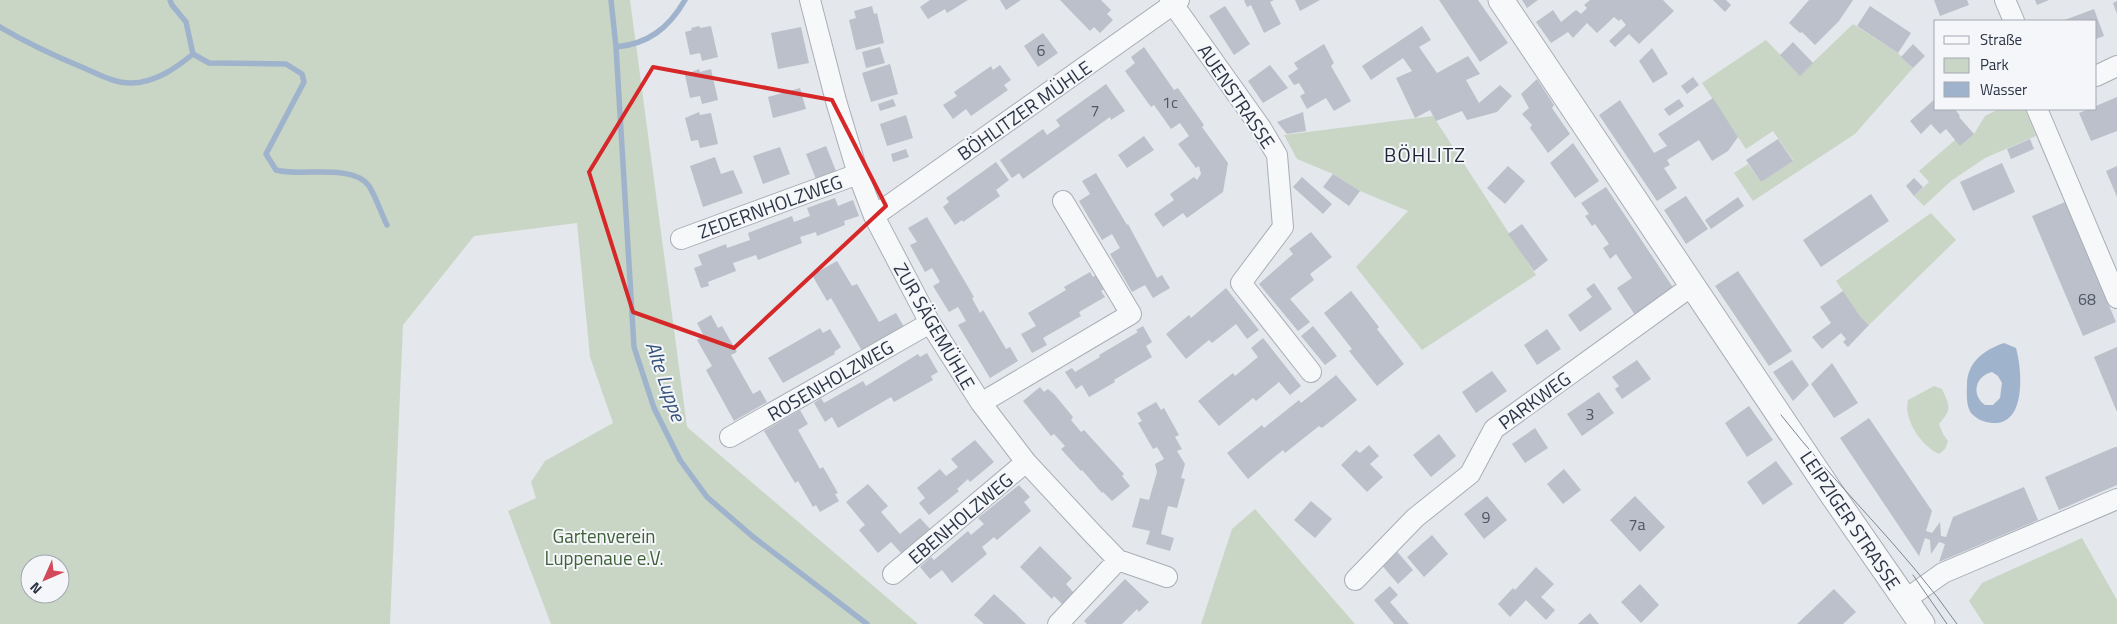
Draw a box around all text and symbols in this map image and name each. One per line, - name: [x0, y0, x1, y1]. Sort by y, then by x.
- legend: [1934, 20, 2097, 110]
- text: Straße: [1980, 28, 2022, 51]
- house number: 6: [1037, 38, 1046, 62]
- street label: AUENSTRASSE: [1191, 38, 1283, 154]
- street label: BÖHLITZER MÜHLE: [951, 53, 1097, 167]
- text: Park: [1980, 53, 2009, 76]
- text: Wasser: [1980, 78, 2027, 101]
- house number: 1c: [1162, 90, 1178, 114]
- house number: 7: [1091, 98, 1099, 122]
- district label: BÖHLITZ: [1384, 139, 1466, 170]
- street label: ZEDERNHOLZWEG: [694, 166, 846, 246]
- street label: ZUR SÄGEMÜHLE: [887, 257, 983, 395]
- house number: 68: [2078, 287, 2096, 311]
- street label: ROSENHOLZWEG: [762, 332, 898, 428]
- water label: Alte Luppe: [638, 337, 695, 427]
- street label: PARKWEG: [1492, 364, 1576, 436]
- house number: 3: [1586, 402, 1594, 426]
- street label: LEIPZIGER STRASSE: [1794, 445, 1908, 595]
- street label: EBENHOLZWEG: [901, 465, 1019, 571]
- house number: 9: [1482, 505, 1491, 529]
- house number: 7a: [1629, 512, 1645, 536]
- park label: Gartenverein Luppenaue e.V.: [544, 521, 664, 572]
- north arrow: [20, 554, 70, 604]
- text: N: [25, 578, 46, 599]

